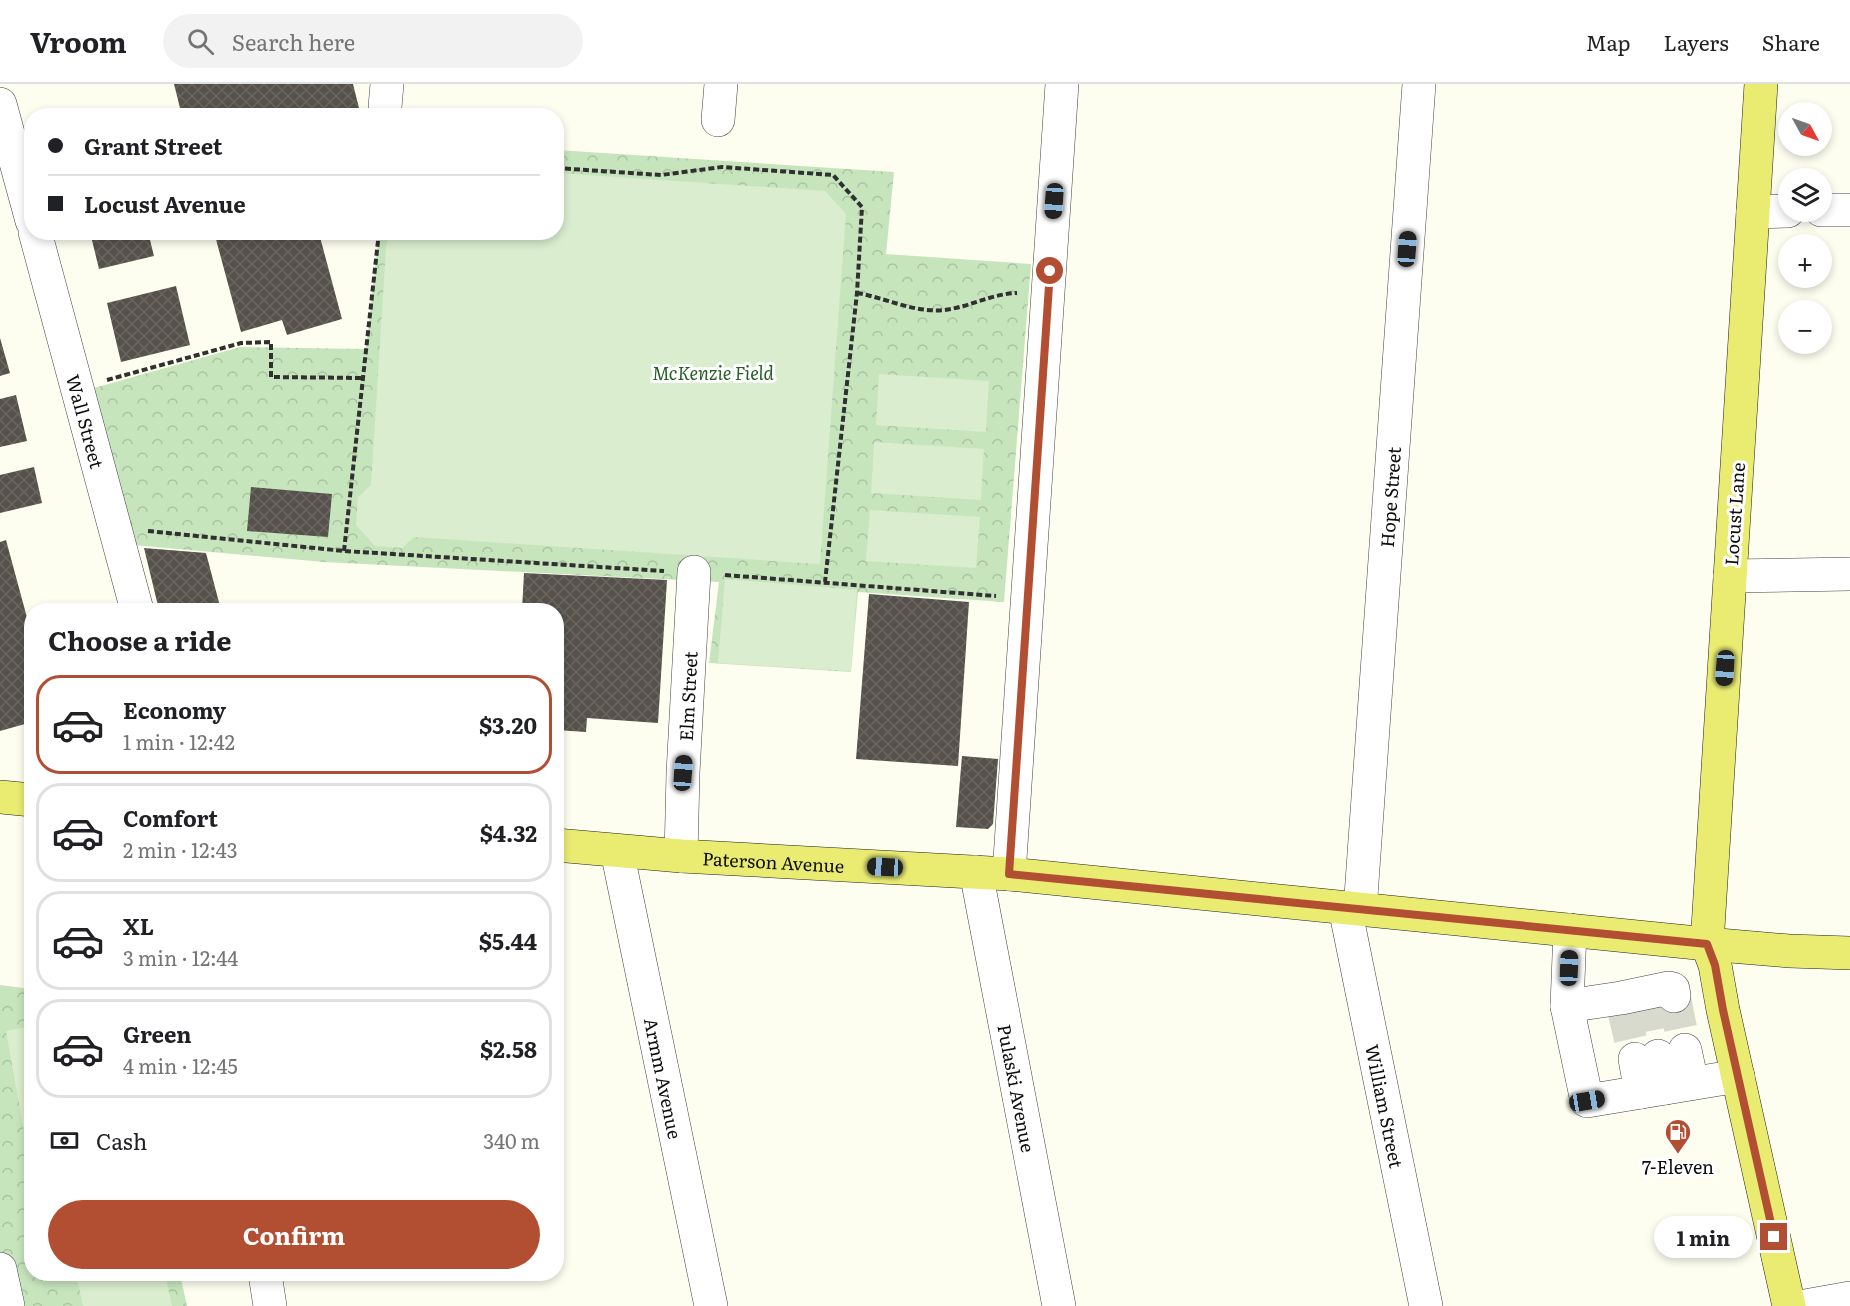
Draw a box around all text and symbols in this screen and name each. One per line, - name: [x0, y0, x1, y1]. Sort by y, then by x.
- search box: [163, 14, 583, 68]
- text: Vroom: [30, 20, 127, 62]
- icon: search: [184, 25, 217, 58]
- text: Search here: [232, 25, 355, 58]
- text: Map: [1586, 26, 1631, 57]
- text: Layers: [1664, 26, 1729, 57]
- text: Share: [1762, 26, 1820, 57]
- north arrow: [1778, 102, 1832, 156]
- map controls: [1778, 102, 1832, 354]
- text: Grant Street: [84, 129, 223, 162]
- button: layers: [1778, 168, 1832, 222]
- car: [1044, 182, 1064, 220]
- text: Locust Avenue: [84, 187, 246, 220]
- car: [1397, 230, 1417, 268]
- button: +: [1778, 234, 1832, 288]
- route start: [1036, 257, 1063, 284]
- button: −: [1778, 300, 1832, 354]
- park label: McKenzie Field: [652, 359, 774, 386]
- street label: Wall Street: [60, 371, 112, 472]
- street label: Hope Street: [1372, 445, 1407, 548]
- street label: Locust Lane: [1717, 461, 1751, 567]
- text: Choose a ride: [48, 619, 231, 659]
- car: [1715, 649, 1735, 687]
- street label: Elm Street: [671, 650, 703, 742]
- text: Economy: [123, 693, 226, 726]
- icon: car: [51, 698, 105, 752]
- text: $3.20: [479, 708, 537, 741]
- text: 1 min · 12:42: [123, 726, 235, 756]
- car: [673, 754, 693, 792]
- text: Comfort: [123, 801, 218, 834]
- icon: car: [51, 806, 105, 860]
- text: $4.32: [480, 816, 537, 849]
- text: 2 min · 12:43: [123, 834, 238, 864]
- street label: Paterson Avenue: [702, 844, 845, 878]
- car: [867, 857, 903, 877]
- text: XL: [123, 909, 154, 942]
- icon: car: [51, 914, 105, 968]
- text: $5.44: [479, 924, 537, 957]
- text: 3 min · 12:44: [123, 942, 238, 972]
- car: [1559, 950, 1579, 986]
- street label: Armm Avenue: [638, 1015, 690, 1141]
- text: Green: [123, 1017, 192, 1050]
- icon: car: [51, 1022, 105, 1076]
- street label: Pulaski Avenue: [992, 1022, 1043, 1154]
- text: $2.58: [480, 1032, 537, 1065]
- street label: William Street: [1360, 1042, 1411, 1171]
- text: 4 min · 12:45: [123, 1050, 238, 1080]
- car: [1568, 1089, 1606, 1113]
- fuel station icon: 7-Eleven: [1663, 1117, 1693, 1155]
- icon: cash: [48, 1124, 81, 1157]
- text: Cash: [96, 1124, 147, 1157]
- text: 340 m: [483, 1125, 540, 1155]
- place label: 7-Eleven: [1642, 1153, 1714, 1180]
- button: Confirm: [48, 1200, 540, 1269]
- callout: 1 min: [1654, 1216, 1753, 1258]
- text: 1 min: [1677, 1222, 1730, 1252]
- route end: [1760, 1223, 1787, 1250]

